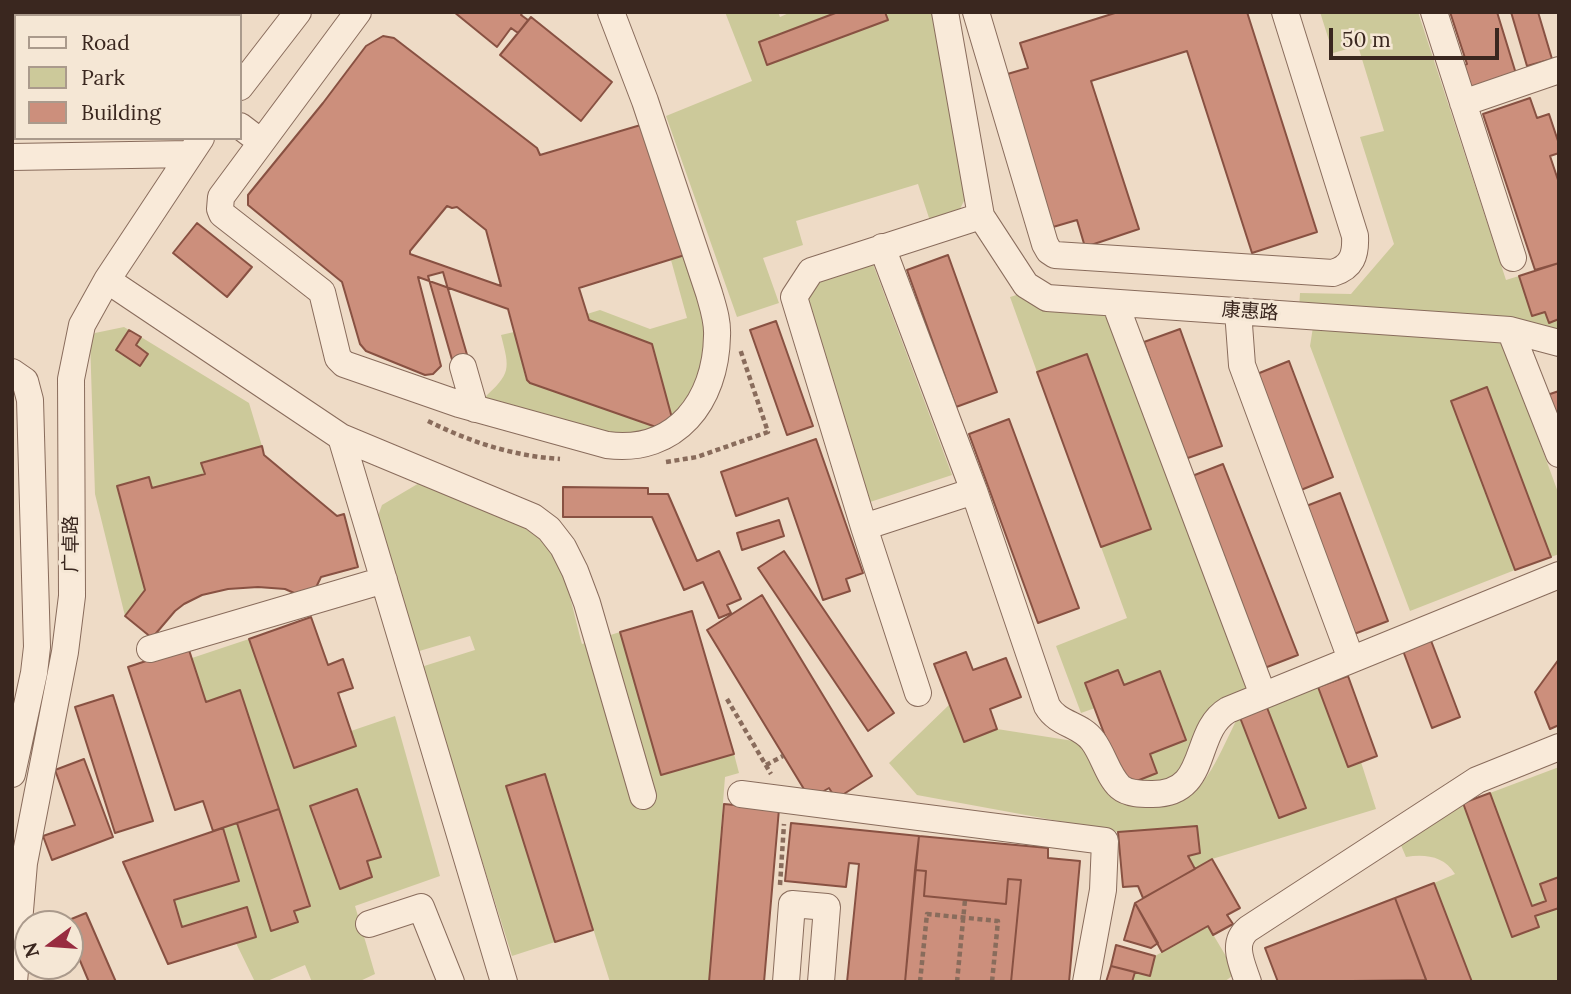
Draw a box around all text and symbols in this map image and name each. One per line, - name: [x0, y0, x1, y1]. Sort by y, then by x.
- legend: [14, 14, 242, 140]
- scale bar: [1333, 14, 1503, 58]
- text: 50 m: [1342, 26, 1391, 53]
- text: Road: [81, 29, 130, 56]
- text: Park: [81, 64, 125, 91]
- text: Building: [81, 99, 161, 126]
- street label: 康惠路: [1221, 299, 1279, 325]
- street label: 广卓路: [61, 516, 83, 572]
- north arrow: [14, 910, 84, 980]
- text: N: [17, 940, 44, 961]

